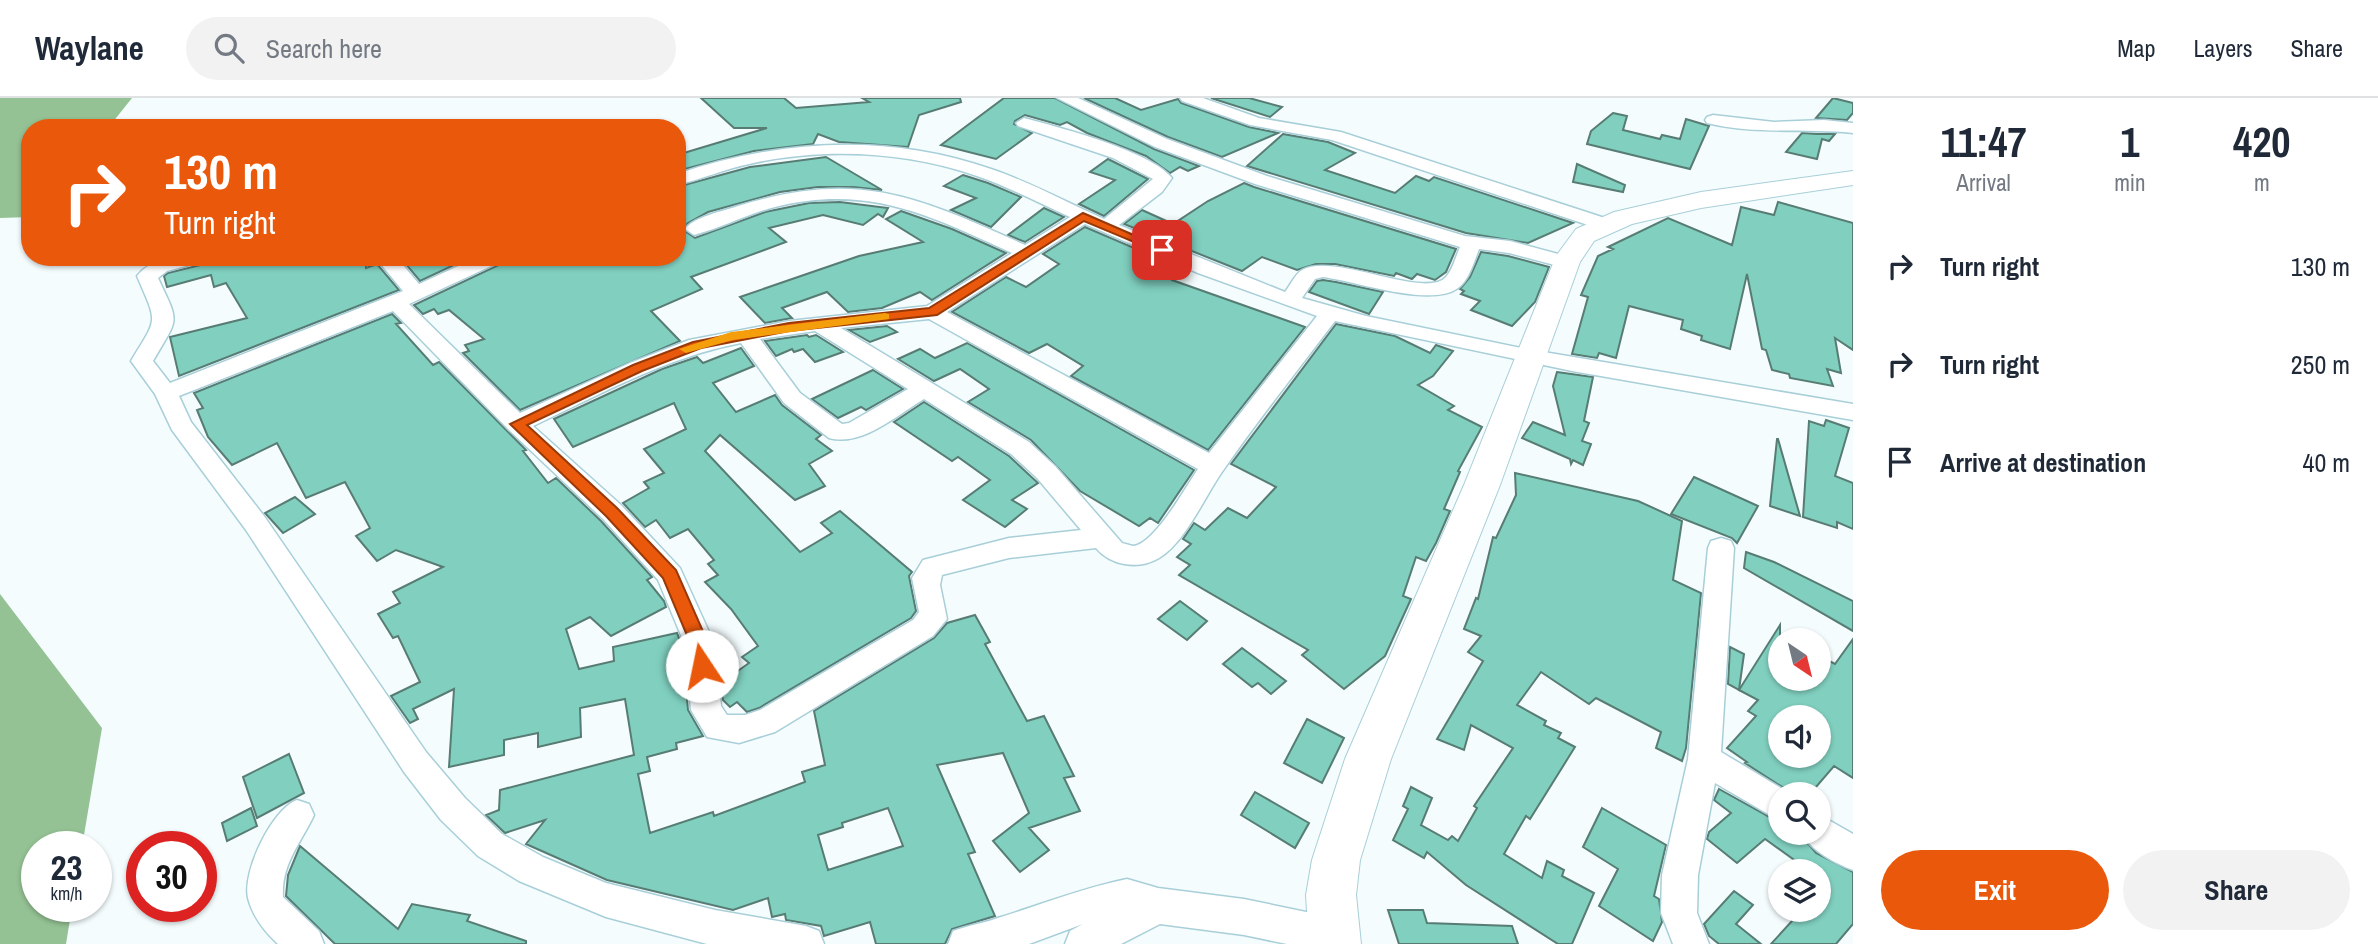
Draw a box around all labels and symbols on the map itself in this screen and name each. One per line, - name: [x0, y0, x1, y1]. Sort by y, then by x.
- pin: [1132, 220, 1192, 280]
- north arrow: [1768, 628, 1830, 691]
- position arrow: [665, 629, 739, 703]
- speed limit sign: 30: [126, 831, 217, 922]

